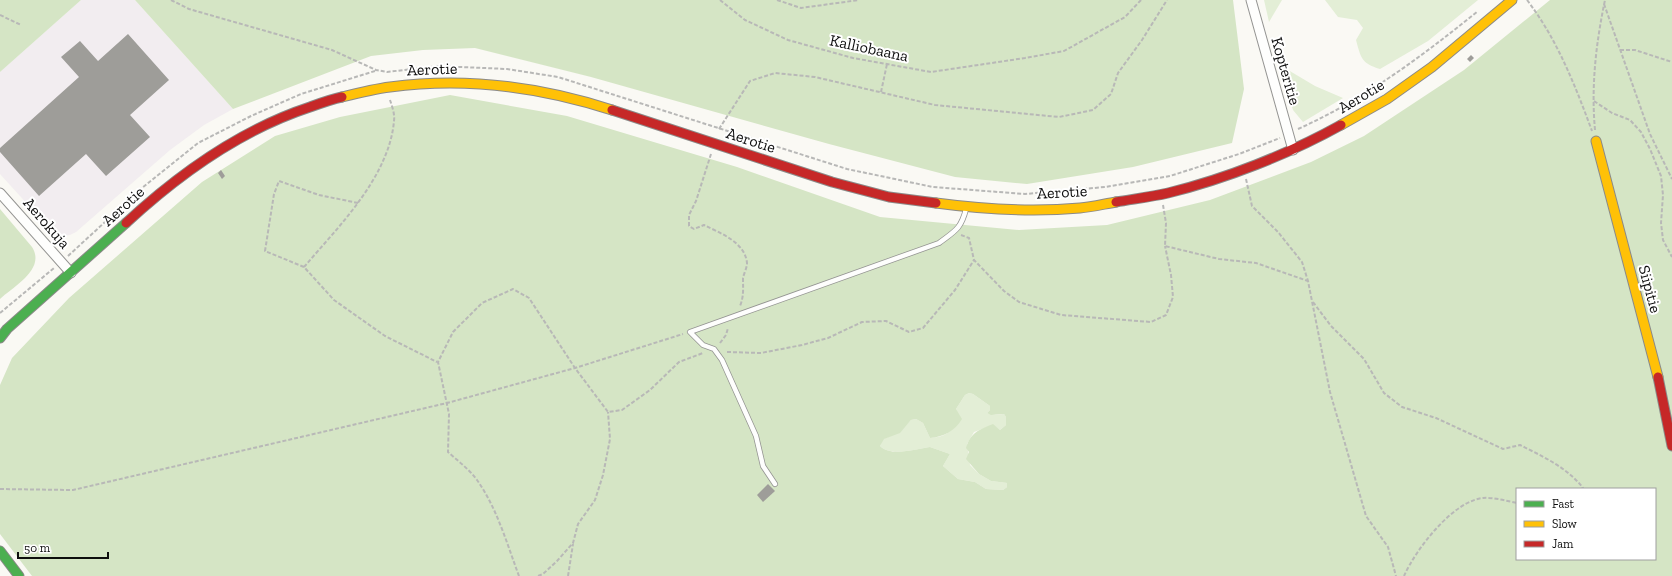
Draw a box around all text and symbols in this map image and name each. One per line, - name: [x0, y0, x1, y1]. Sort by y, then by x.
- street label: Kalliobaana: [828, 30, 910, 66]
- street label: Kopteritie: [1267, 35, 1305, 107]
- street label: Aerotie: [406, 59, 458, 79]
- street label: Aerotie: [1334, 75, 1388, 117]
- street label: Aerotie: [724, 123, 778, 157]
- street label: Aerotie: [1036, 181, 1088, 203]
- street label: Aerotie: [98, 182, 148, 230]
- street label: Aerokuja: [20, 194, 75, 253]
- street label: Siipitie: [1635, 263, 1665, 315]
- legend: [1516, 488, 1656, 560]
- text: Fast: [1552, 497, 1575, 511]
- text: Slow: [1552, 517, 1578, 531]
- scale bar: [18, 534, 108, 560]
- text: Jam: [1552, 537, 1574, 551]
- text: 50 m: [24, 541, 51, 555]

